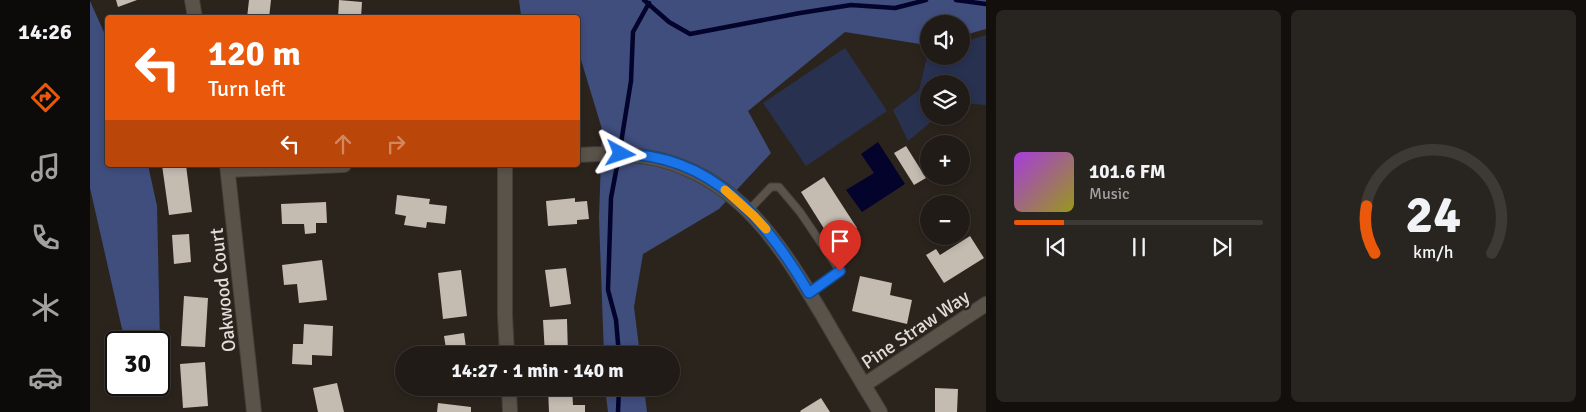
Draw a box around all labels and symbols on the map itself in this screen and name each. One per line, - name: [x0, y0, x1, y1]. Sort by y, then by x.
- position arrow: [594, 127, 646, 179]
- pin: [819, 220, 861, 271]
- street label: Oakwood Court: [205, 226, 241, 353]
- street label: Pine Straw Way: [857, 285, 974, 375]
- speed limit sign: 30: [105, 331, 170, 396]

